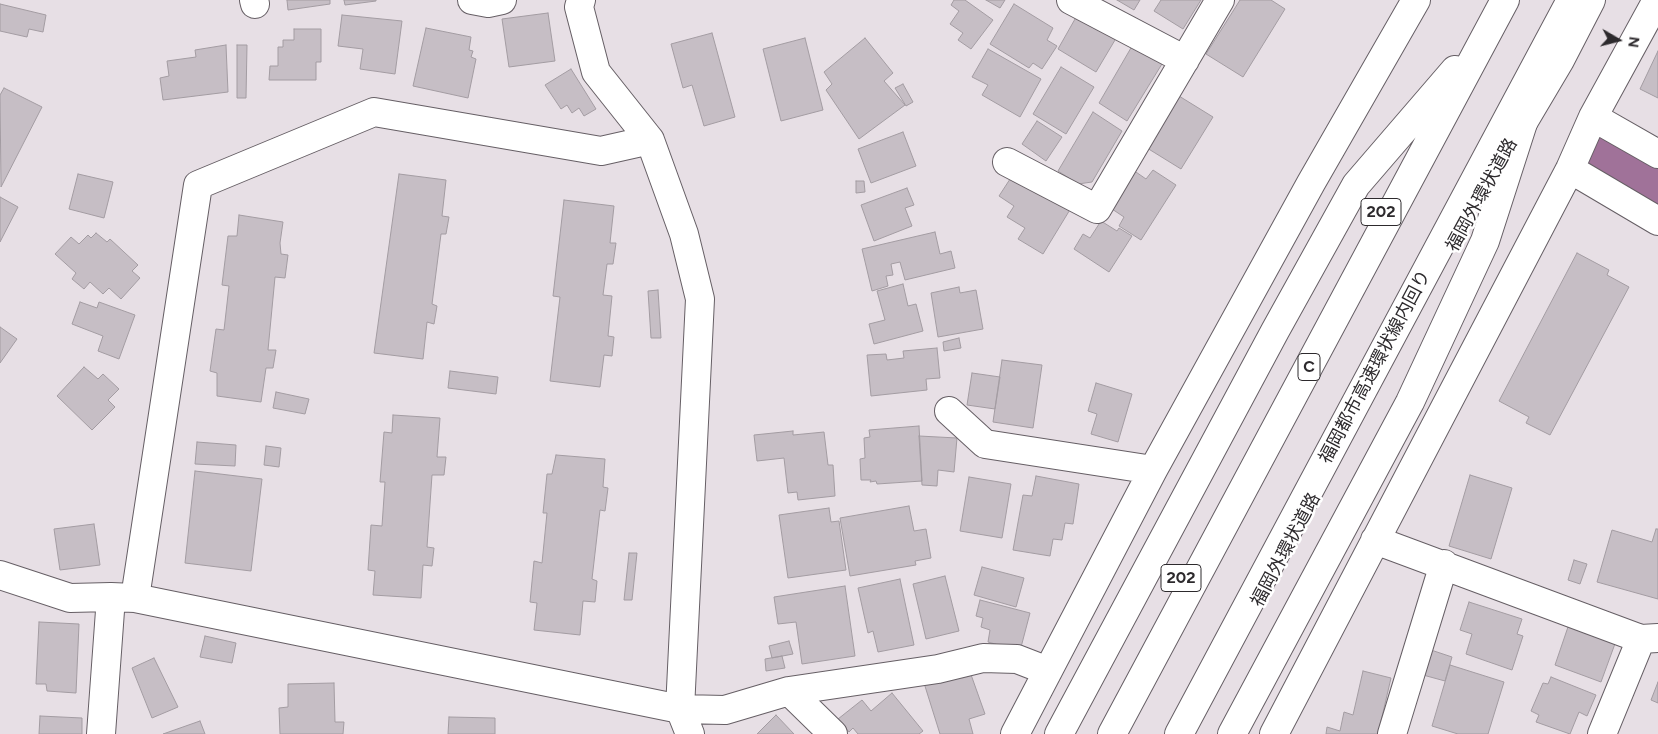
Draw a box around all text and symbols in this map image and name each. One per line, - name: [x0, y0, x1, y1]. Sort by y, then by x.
- north arrow: [1593, 15, 1643, 65]
- text: N: [1624, 36, 1643, 49]
- street label: 福岡外環状道路: [1442, 135, 1522, 255]
- road number: 202: [1361, 198, 1401, 226]
- street label: 福岡都市高速環状線内回り: [1315, 267, 1435, 467]
- road number: C: [1298, 354, 1320, 381]
- street label: 福岡外環状道路: [1247, 489, 1325, 611]
- road number: 202: [1161, 564, 1201, 592]

